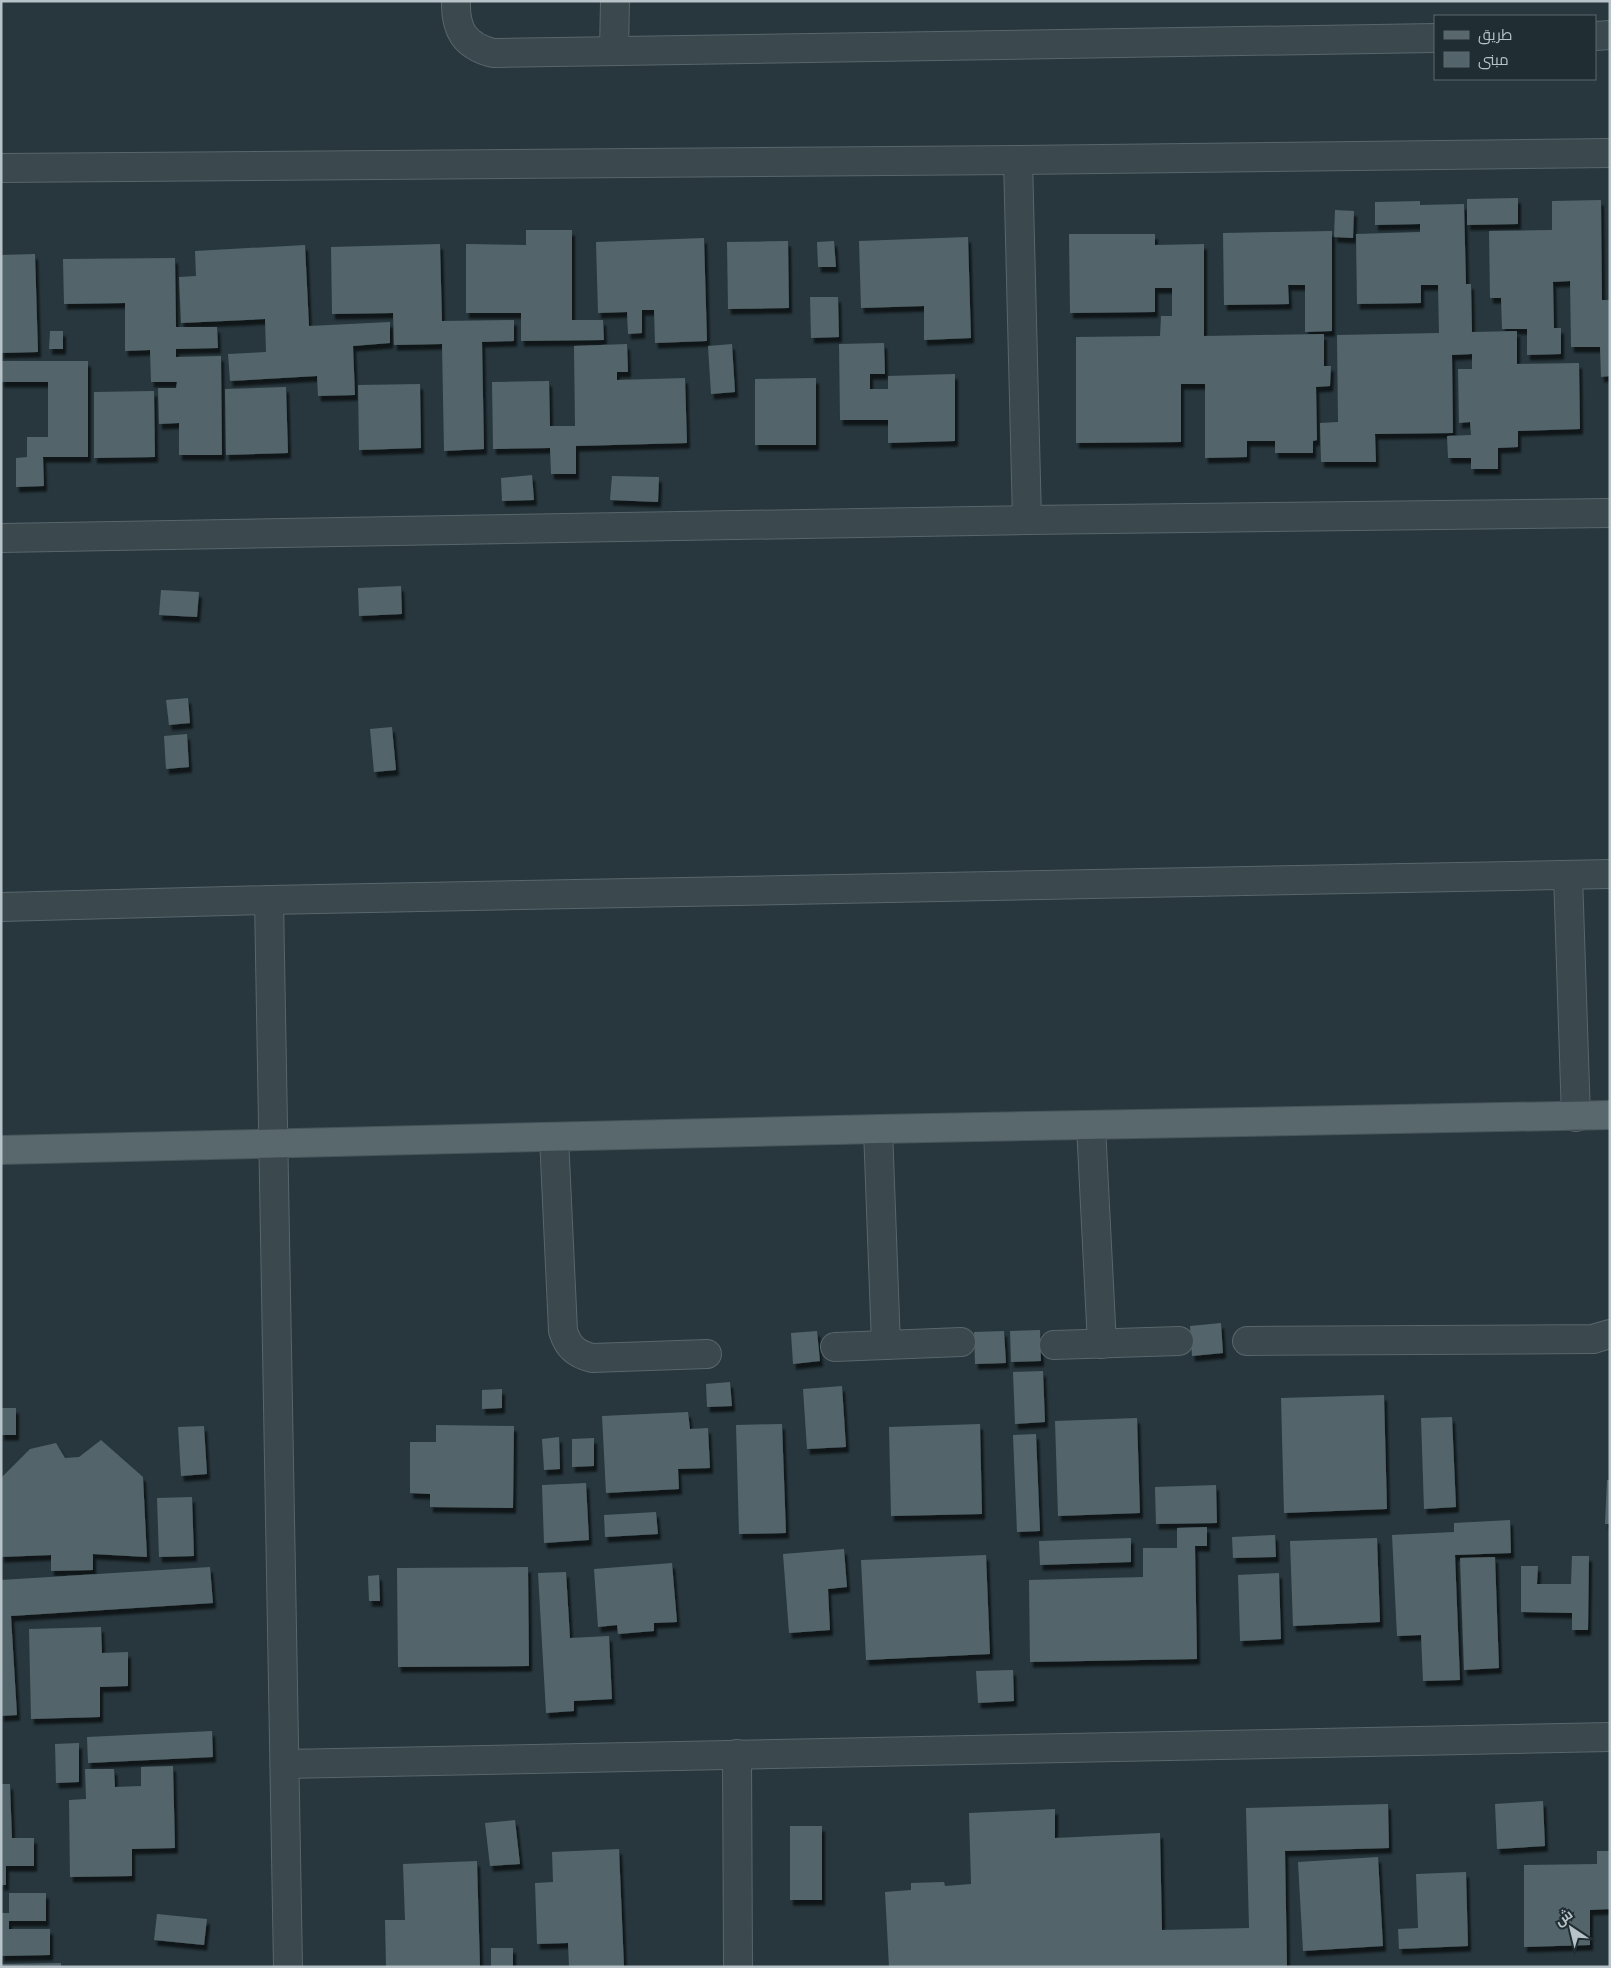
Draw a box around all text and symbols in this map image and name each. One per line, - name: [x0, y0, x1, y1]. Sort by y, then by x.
- legend: [1434, 15, 1596, 80]
- text: طريق: [1478, 26, 1512, 45]
- text: مبنى: [1478, 51, 1509, 70]
- north arrow: [1546, 1903, 1596, 1953]
- text: ش: [1552, 1906, 1576, 1930]

